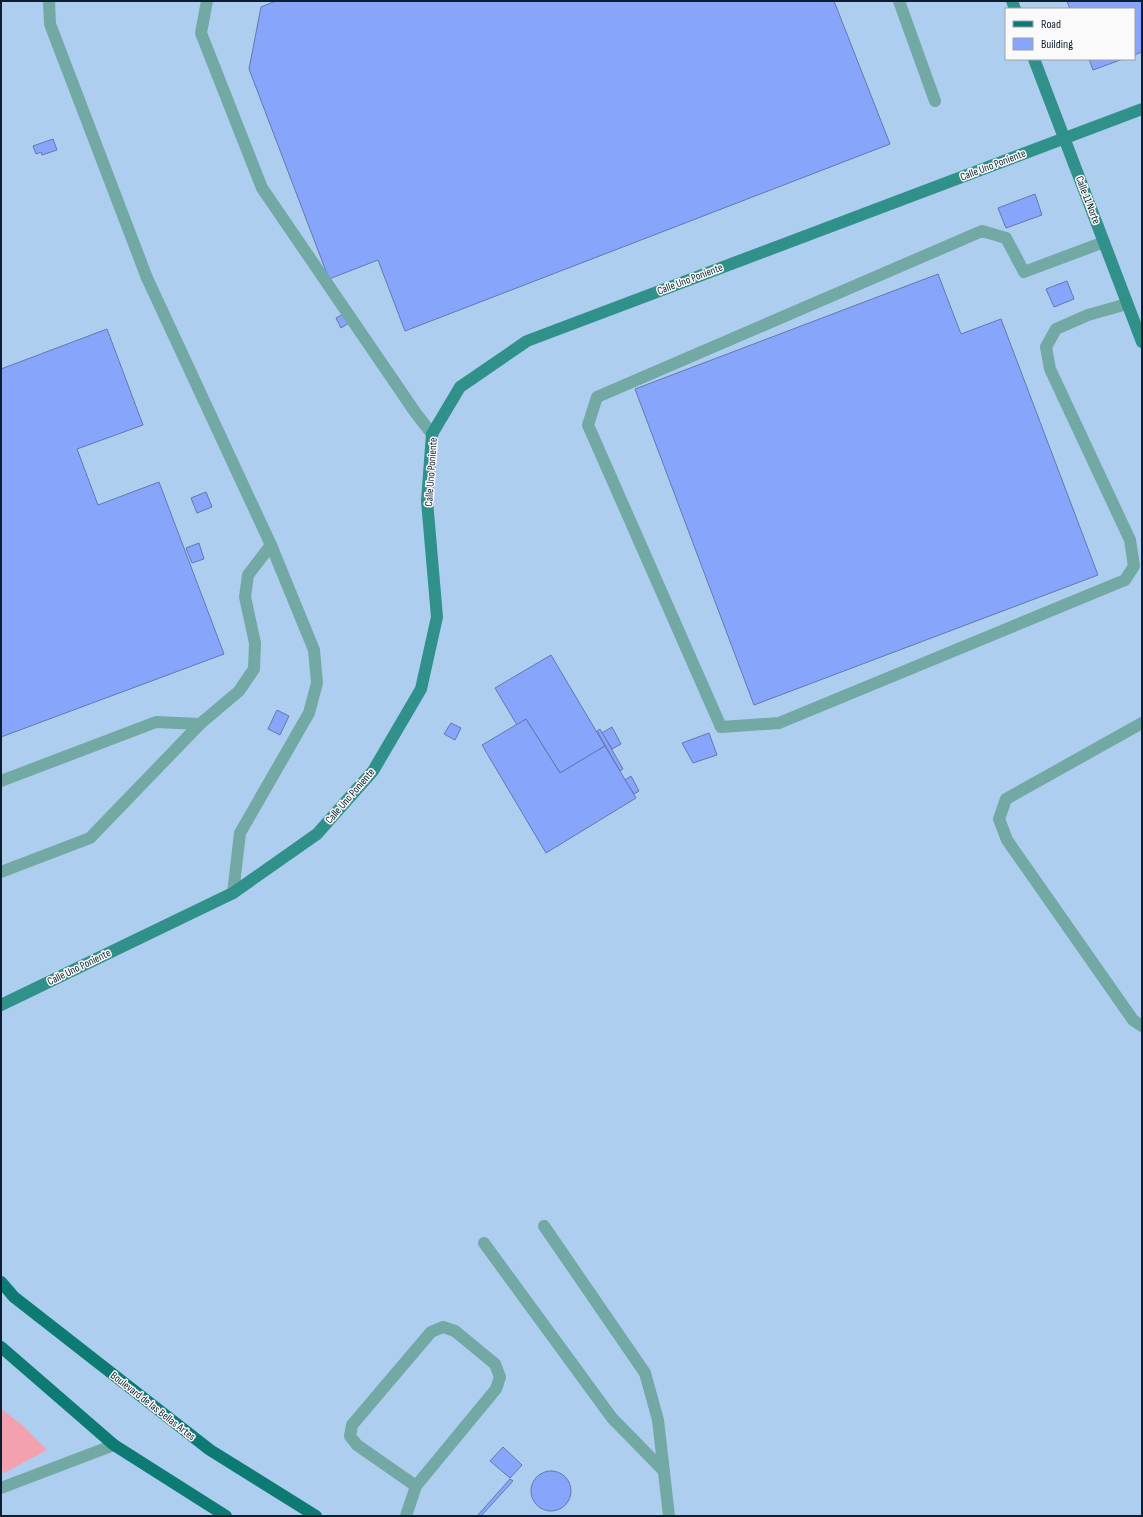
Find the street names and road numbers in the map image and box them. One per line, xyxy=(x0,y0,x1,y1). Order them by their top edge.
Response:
street label: Calle Uno Poniente xyxy=(958,147,1028,183)
street label: Calle 11 Norte xyxy=(1073,174,1103,226)
street label: Calle Uno Poniente xyxy=(655,261,725,297)
street label: Calle Uno Poniente xyxy=(422,437,440,507)
street label: Calle Uno Poniente xyxy=(322,766,378,826)
street label: Calle Uno Poniente xyxy=(45,946,113,988)
street label: Boulevard de las Bellas Artes xyxy=(108,1369,198,1443)

